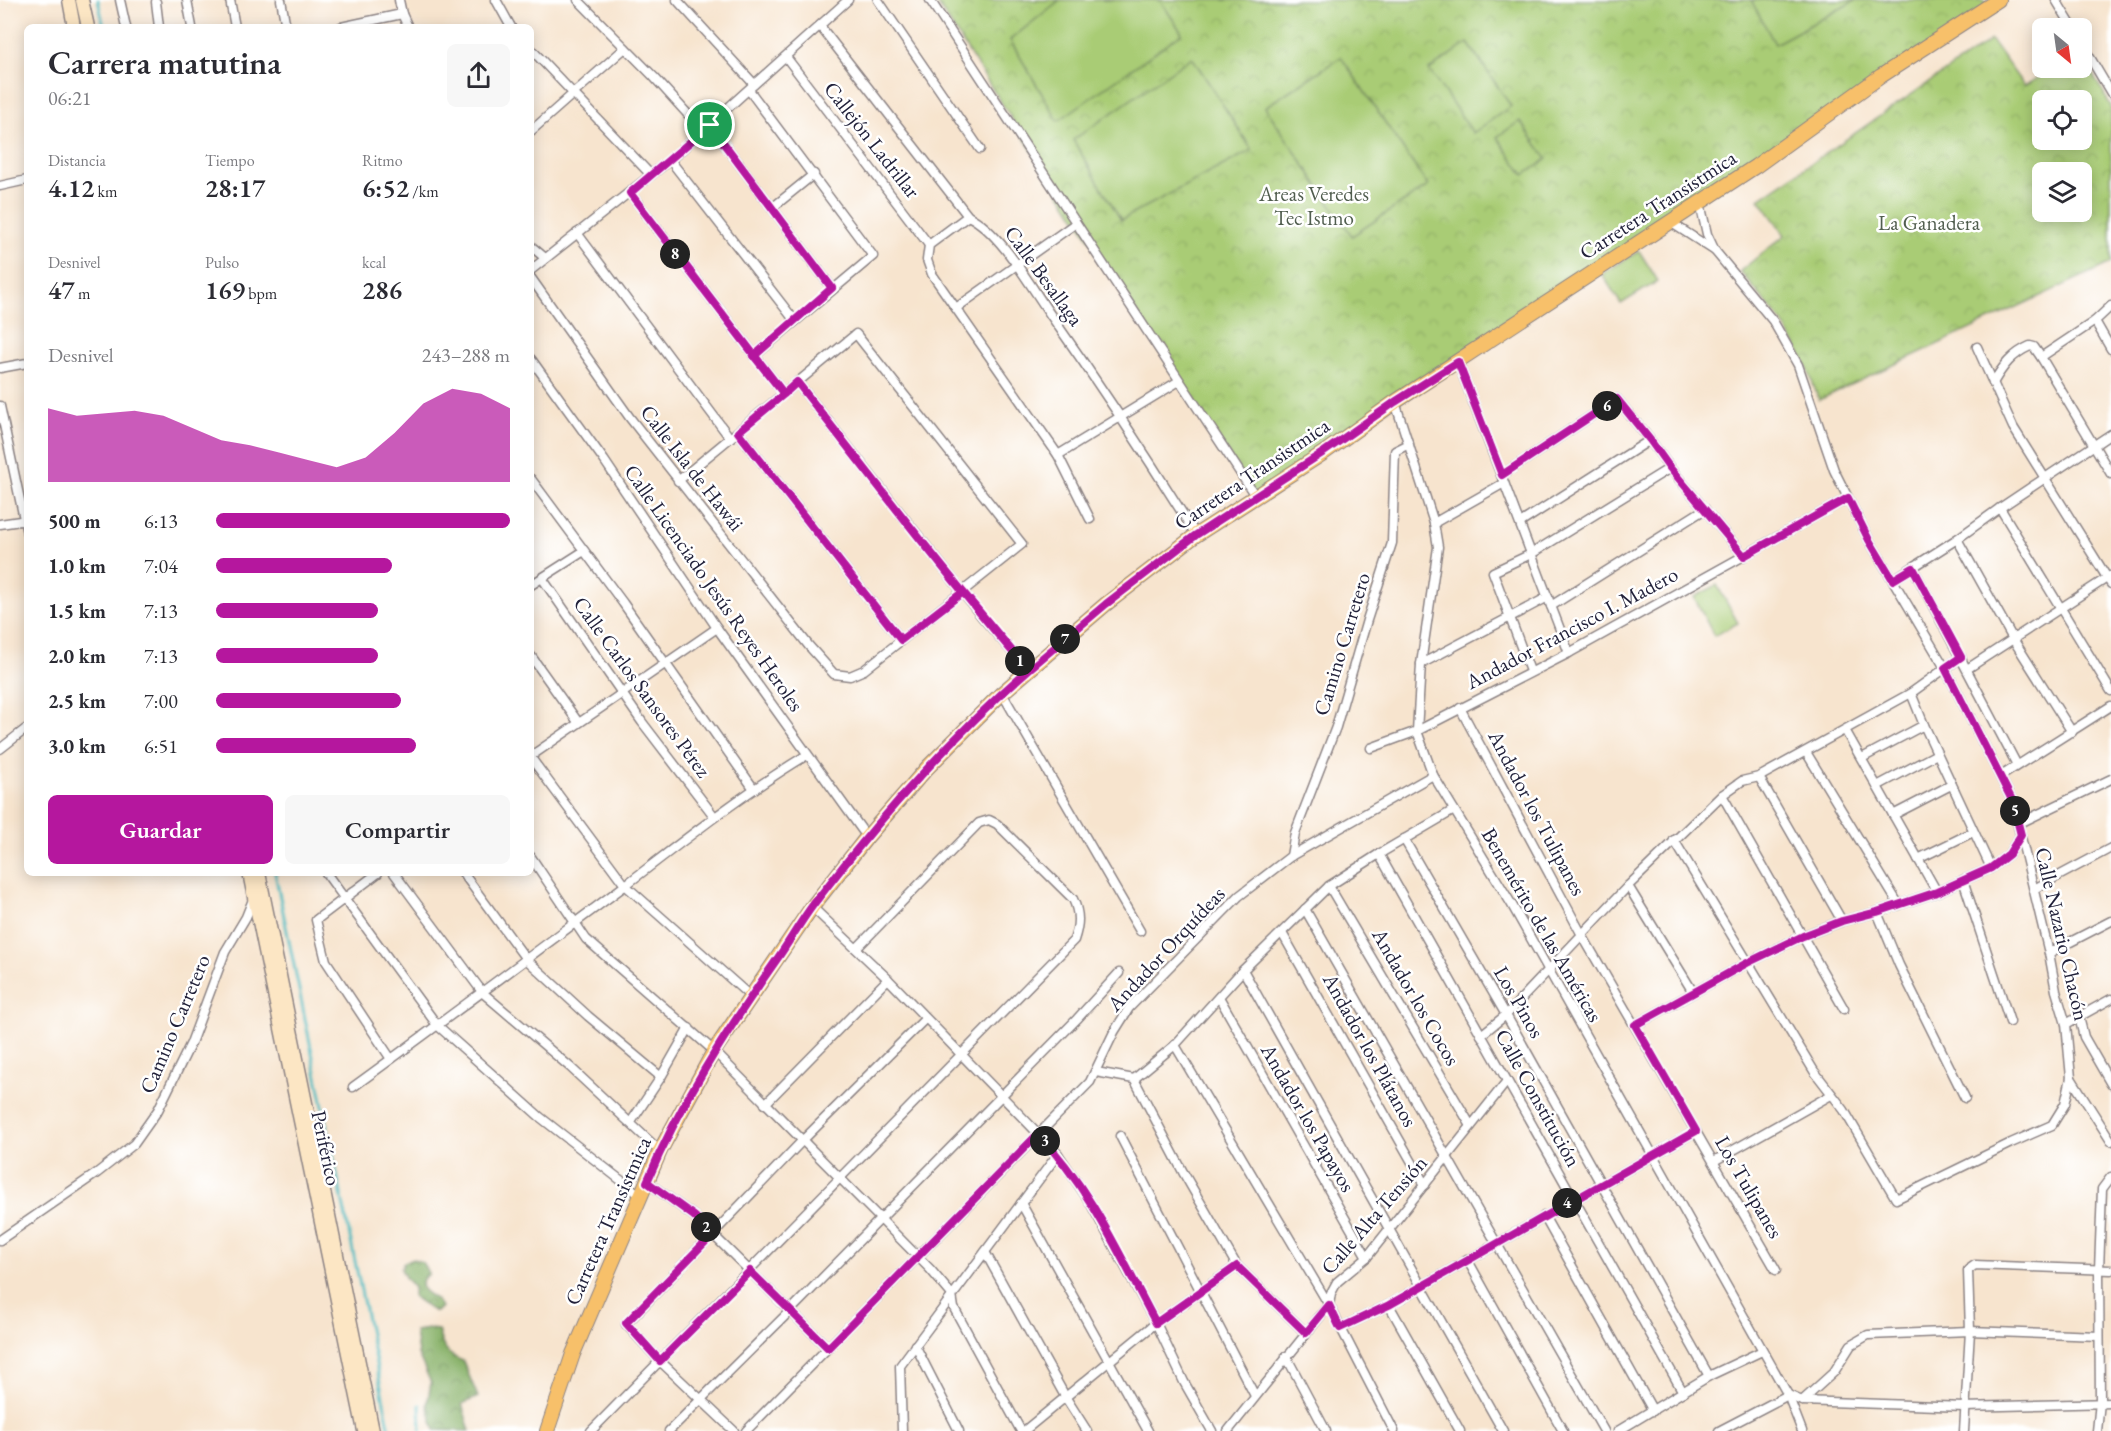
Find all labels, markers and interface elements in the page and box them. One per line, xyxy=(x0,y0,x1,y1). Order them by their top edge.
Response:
north arrow xyxy=(2032,18,2092,78)
map controls xyxy=(2032,18,2092,222)
text: Carrera matutina xyxy=(48,41,281,84)
button: share xyxy=(447,44,510,107)
street label: Callejón Ladrillar xyxy=(818,76,926,204)
text: 06:21 xyxy=(48,85,91,111)
button: locate xyxy=(2032,90,2092,150)
pin xyxy=(684,99,735,150)
icon: arrive xyxy=(693,108,726,141)
street label: Carretera Transistmica xyxy=(1574,143,1742,265)
text: Distancia xyxy=(48,150,106,171)
text: Tiempo xyxy=(205,150,255,171)
text: Ritmo xyxy=(362,150,403,171)
button: layers xyxy=(2032,162,2092,222)
text: 4.12 xyxy=(48,171,94,205)
text: 28:17 xyxy=(205,171,265,205)
text: 6:52 xyxy=(362,171,409,205)
park label: Areas Veredes Tec Istmo xyxy=(1258,180,1369,231)
text: km xyxy=(94,181,117,202)
text: /km xyxy=(409,181,439,202)
park label: La Ganadera xyxy=(1878,209,1981,236)
street label: Calle Besallaga xyxy=(999,220,1090,332)
pin: 8 xyxy=(660,239,690,269)
text: 8 xyxy=(671,243,679,264)
text: Desnivel xyxy=(48,252,101,273)
text: Pulso xyxy=(205,252,239,273)
text: kcal xyxy=(362,252,386,273)
text: 47 xyxy=(48,273,75,307)
text: 169 xyxy=(205,273,245,307)
text: 286 xyxy=(362,273,402,307)
text: m xyxy=(75,283,90,304)
text: bpm xyxy=(245,283,277,304)
text: Desnivel xyxy=(48,342,114,368)
text: 243–288 m xyxy=(422,342,510,368)
pin: 6 xyxy=(1592,391,1622,421)
text: 6 xyxy=(1603,395,1611,416)
street label: Calle Isla de Hawái xyxy=(635,399,750,536)
street label: Carretera Transistmica xyxy=(1169,411,1335,536)
street label: Calle Licenciado Jesús Reyes Heroles xyxy=(619,459,810,717)
text: 500 m xyxy=(48,508,101,534)
text: 6:13 xyxy=(144,508,178,534)
text: 1.0 km xyxy=(48,553,106,579)
text: 7:04 xyxy=(144,553,178,579)
street label: Andador Francisco I. Madero xyxy=(1460,560,1683,695)
street label: Camino Carretero xyxy=(1307,569,1376,719)
street label: Calle Carlos Sansores Pérez xyxy=(568,591,717,782)
text: 1.5 km xyxy=(48,598,106,624)
text: 7:13 xyxy=(144,598,178,624)
pin: 7 xyxy=(1050,624,1080,654)
text: 7 xyxy=(1061,628,1069,649)
text: 2.0 km xyxy=(48,643,106,669)
text: 7:13 xyxy=(144,643,178,669)
pin: 1 xyxy=(1005,646,1035,676)
text: 1 xyxy=(1016,650,1024,671)
text: 2.5 km xyxy=(48,688,106,714)
text: 7:00 xyxy=(144,688,178,714)
street label: Andador los Tulipanes xyxy=(1482,725,1593,900)
text: 3.0 km xyxy=(48,733,106,759)
text: 6:51 xyxy=(144,733,178,759)
button: Guardar xyxy=(48,795,273,864)
button: Compartir xyxy=(285,795,510,864)
pin: 5 xyxy=(2000,796,2030,826)
text: 5 xyxy=(2011,800,2019,821)
street label: Benemérito de las Américas xyxy=(1476,823,1609,1027)
street label: Calle Nazario Chacón xyxy=(2029,845,2096,1023)
street label: Andador Orquídeas xyxy=(1100,880,1231,1017)
street label: Andador los Cocos xyxy=(1366,922,1467,1070)
street label: Camino Carretero xyxy=(133,950,216,1097)
street label: Los Pinos xyxy=(1488,961,1551,1043)
street label: Andador los Plátanos xyxy=(1317,967,1424,1132)
street label: Calle Constitución xyxy=(1489,1024,1587,1171)
street label: Andador los Papayos xyxy=(1255,1038,1362,1197)
street label: Periférico xyxy=(305,1108,348,1188)
pin: 3 xyxy=(1030,1126,1060,1156)
text: 3 xyxy=(1041,1130,1049,1151)
street label: Los Tulipanes xyxy=(1709,1131,1790,1243)
street label: Carretera Transistmica xyxy=(558,1132,657,1309)
street label: Calle Alta Tensión xyxy=(1315,1150,1433,1280)
pin: 4 xyxy=(1552,1188,1582,1218)
text: 4 xyxy=(1563,1192,1571,1213)
pin: 2 xyxy=(691,1212,721,1242)
text: 2 xyxy=(702,1216,710,1237)

